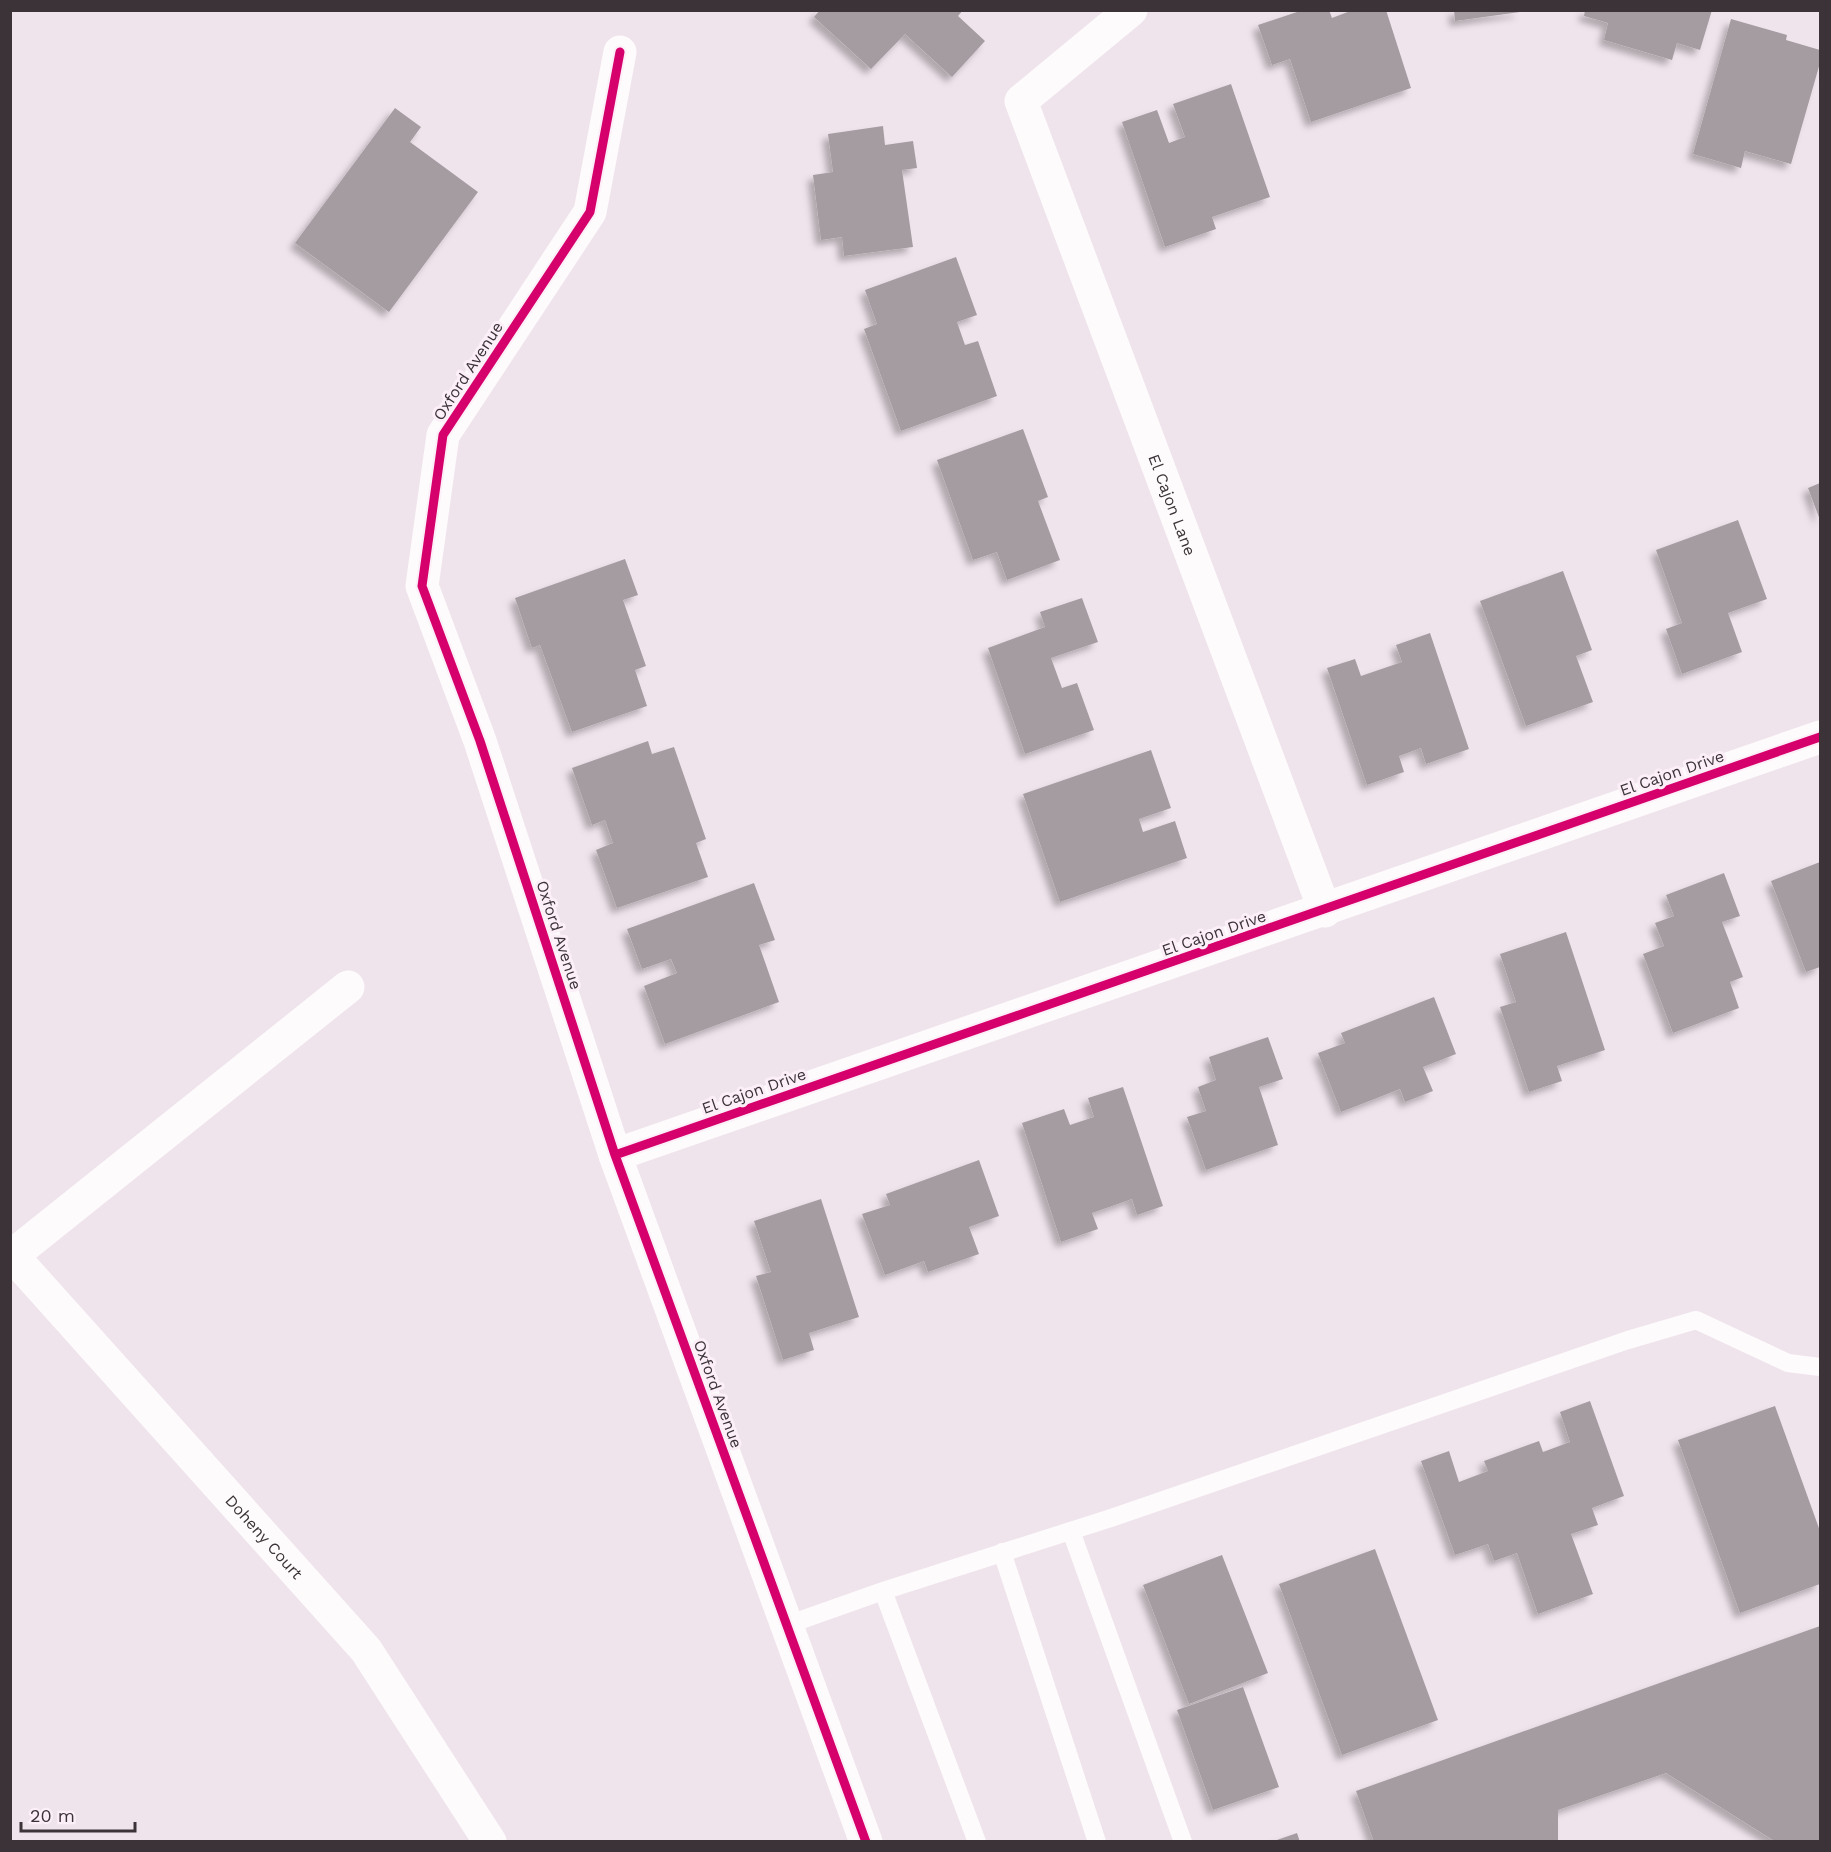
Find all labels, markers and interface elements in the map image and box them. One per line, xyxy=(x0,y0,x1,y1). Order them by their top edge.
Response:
street label: Oxford Avenue xyxy=(429,318,507,424)
street label: El Cajon Lane xyxy=(1145,451,1200,558)
street label: El Cajon Drive xyxy=(1617,746,1727,800)
street label: Oxford Avenue xyxy=(532,878,586,992)
street label: El Cajon Drive xyxy=(1159,906,1269,960)
street label: El Cajon Drive xyxy=(699,1064,809,1118)
street label: Oxford Avenue xyxy=(690,1337,746,1451)
street label: Doheny Court xyxy=(222,1491,307,1583)
scale bar xyxy=(21,1795,135,1833)
text: 20 m xyxy=(30,1805,75,1826)

